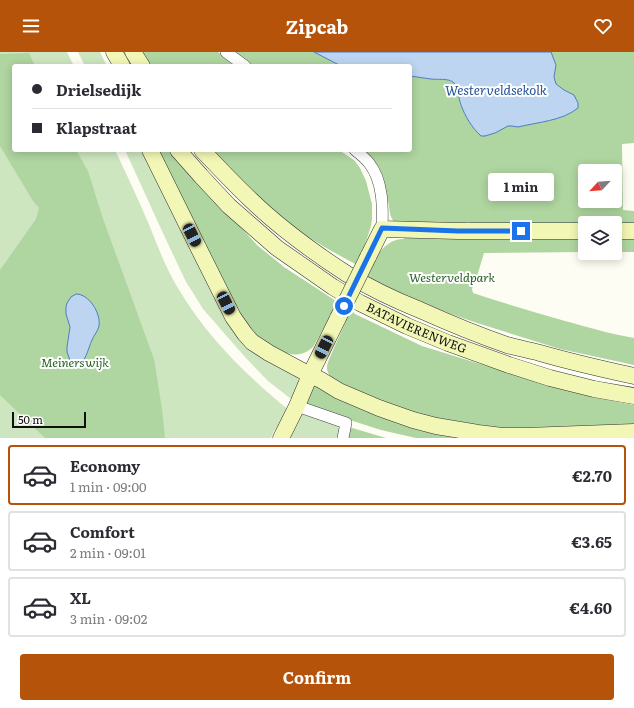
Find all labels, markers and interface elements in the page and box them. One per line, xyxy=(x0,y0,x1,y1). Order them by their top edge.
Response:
text: Zipcab xyxy=(286,13,348,40)
icon: menu xyxy=(20,15,42,37)
icon: heart xyxy=(592,15,614,37)
text: Drielsedijk xyxy=(56,78,141,101)
water label: Westerveldsekolk xyxy=(445,80,548,99)
text: Klapstraat xyxy=(56,116,137,139)
north arrow xyxy=(578,164,622,208)
map controls xyxy=(578,164,622,260)
callout: 1 min xyxy=(488,173,554,201)
text: 1 min xyxy=(504,177,538,196)
button: layers xyxy=(578,216,622,260)
car xyxy=(181,222,203,248)
route end xyxy=(512,222,530,240)
park label: Westerveldpark xyxy=(409,268,495,286)
car xyxy=(215,290,237,316)
route start xyxy=(335,297,353,315)
street label: BATAVIERENWEG xyxy=(363,297,469,357)
car xyxy=(313,334,335,360)
park label: Meinerswijk xyxy=(41,353,109,371)
scale bar xyxy=(12,410,86,429)
text: 50 m xyxy=(18,411,43,427)
text: Economy xyxy=(70,454,140,477)
icon: car xyxy=(22,457,58,493)
text: €2.70 xyxy=(572,464,612,487)
text: 1 min · 09:00 xyxy=(70,477,147,496)
text: Comfort xyxy=(70,520,135,543)
icon: car xyxy=(22,523,58,559)
text: €3.65 xyxy=(571,530,612,553)
text: 2 min · 09:01 xyxy=(70,543,146,562)
text: XL xyxy=(70,586,91,609)
icon: car xyxy=(22,589,58,625)
text: €4.60 xyxy=(570,596,612,619)
text: 3 min · 09:02 xyxy=(70,609,147,628)
button: Confirm xyxy=(20,654,614,700)

